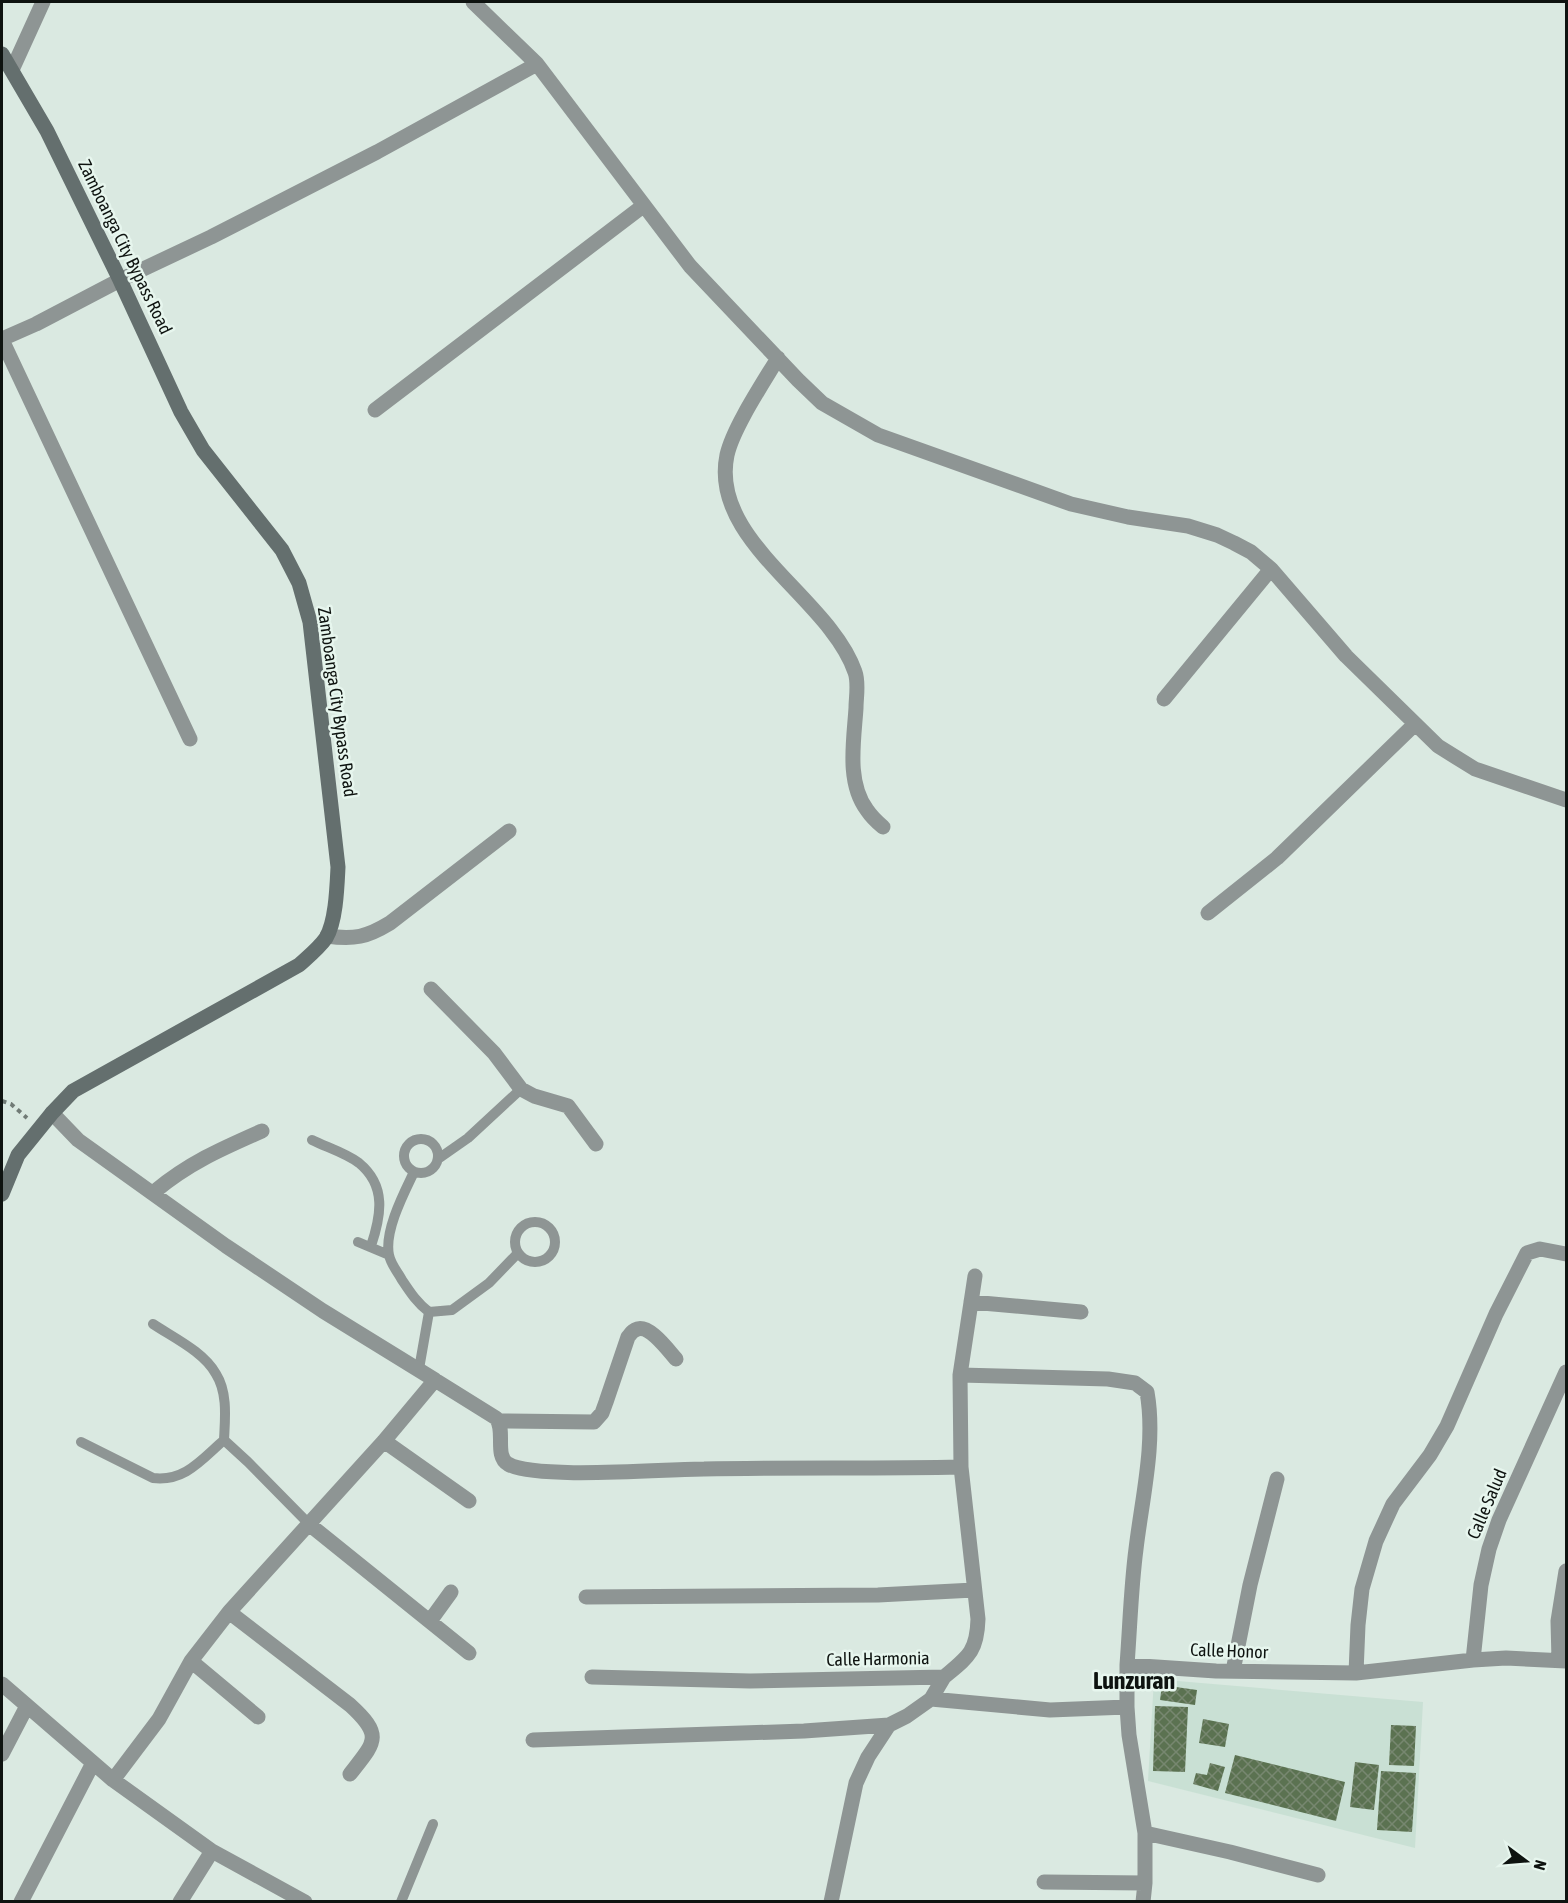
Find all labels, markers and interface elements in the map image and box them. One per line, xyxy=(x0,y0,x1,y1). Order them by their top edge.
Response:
street label: Zamboanga City Bypass Road xyxy=(74,156,177,337)
street label: Zamboanga City Bypass Road xyxy=(314,606,361,798)
street label: Calle Salud xyxy=(1462,1465,1511,1542)
street label: Calle Honor xyxy=(1190,1639,1269,1662)
street label: Calle Harmonia xyxy=(826,1647,930,1670)
district label: Lunzuran xyxy=(1093,1667,1175,1694)
north arrow xyxy=(1496,1831,1556,1891)
text: N xyxy=(1530,1858,1550,1872)

